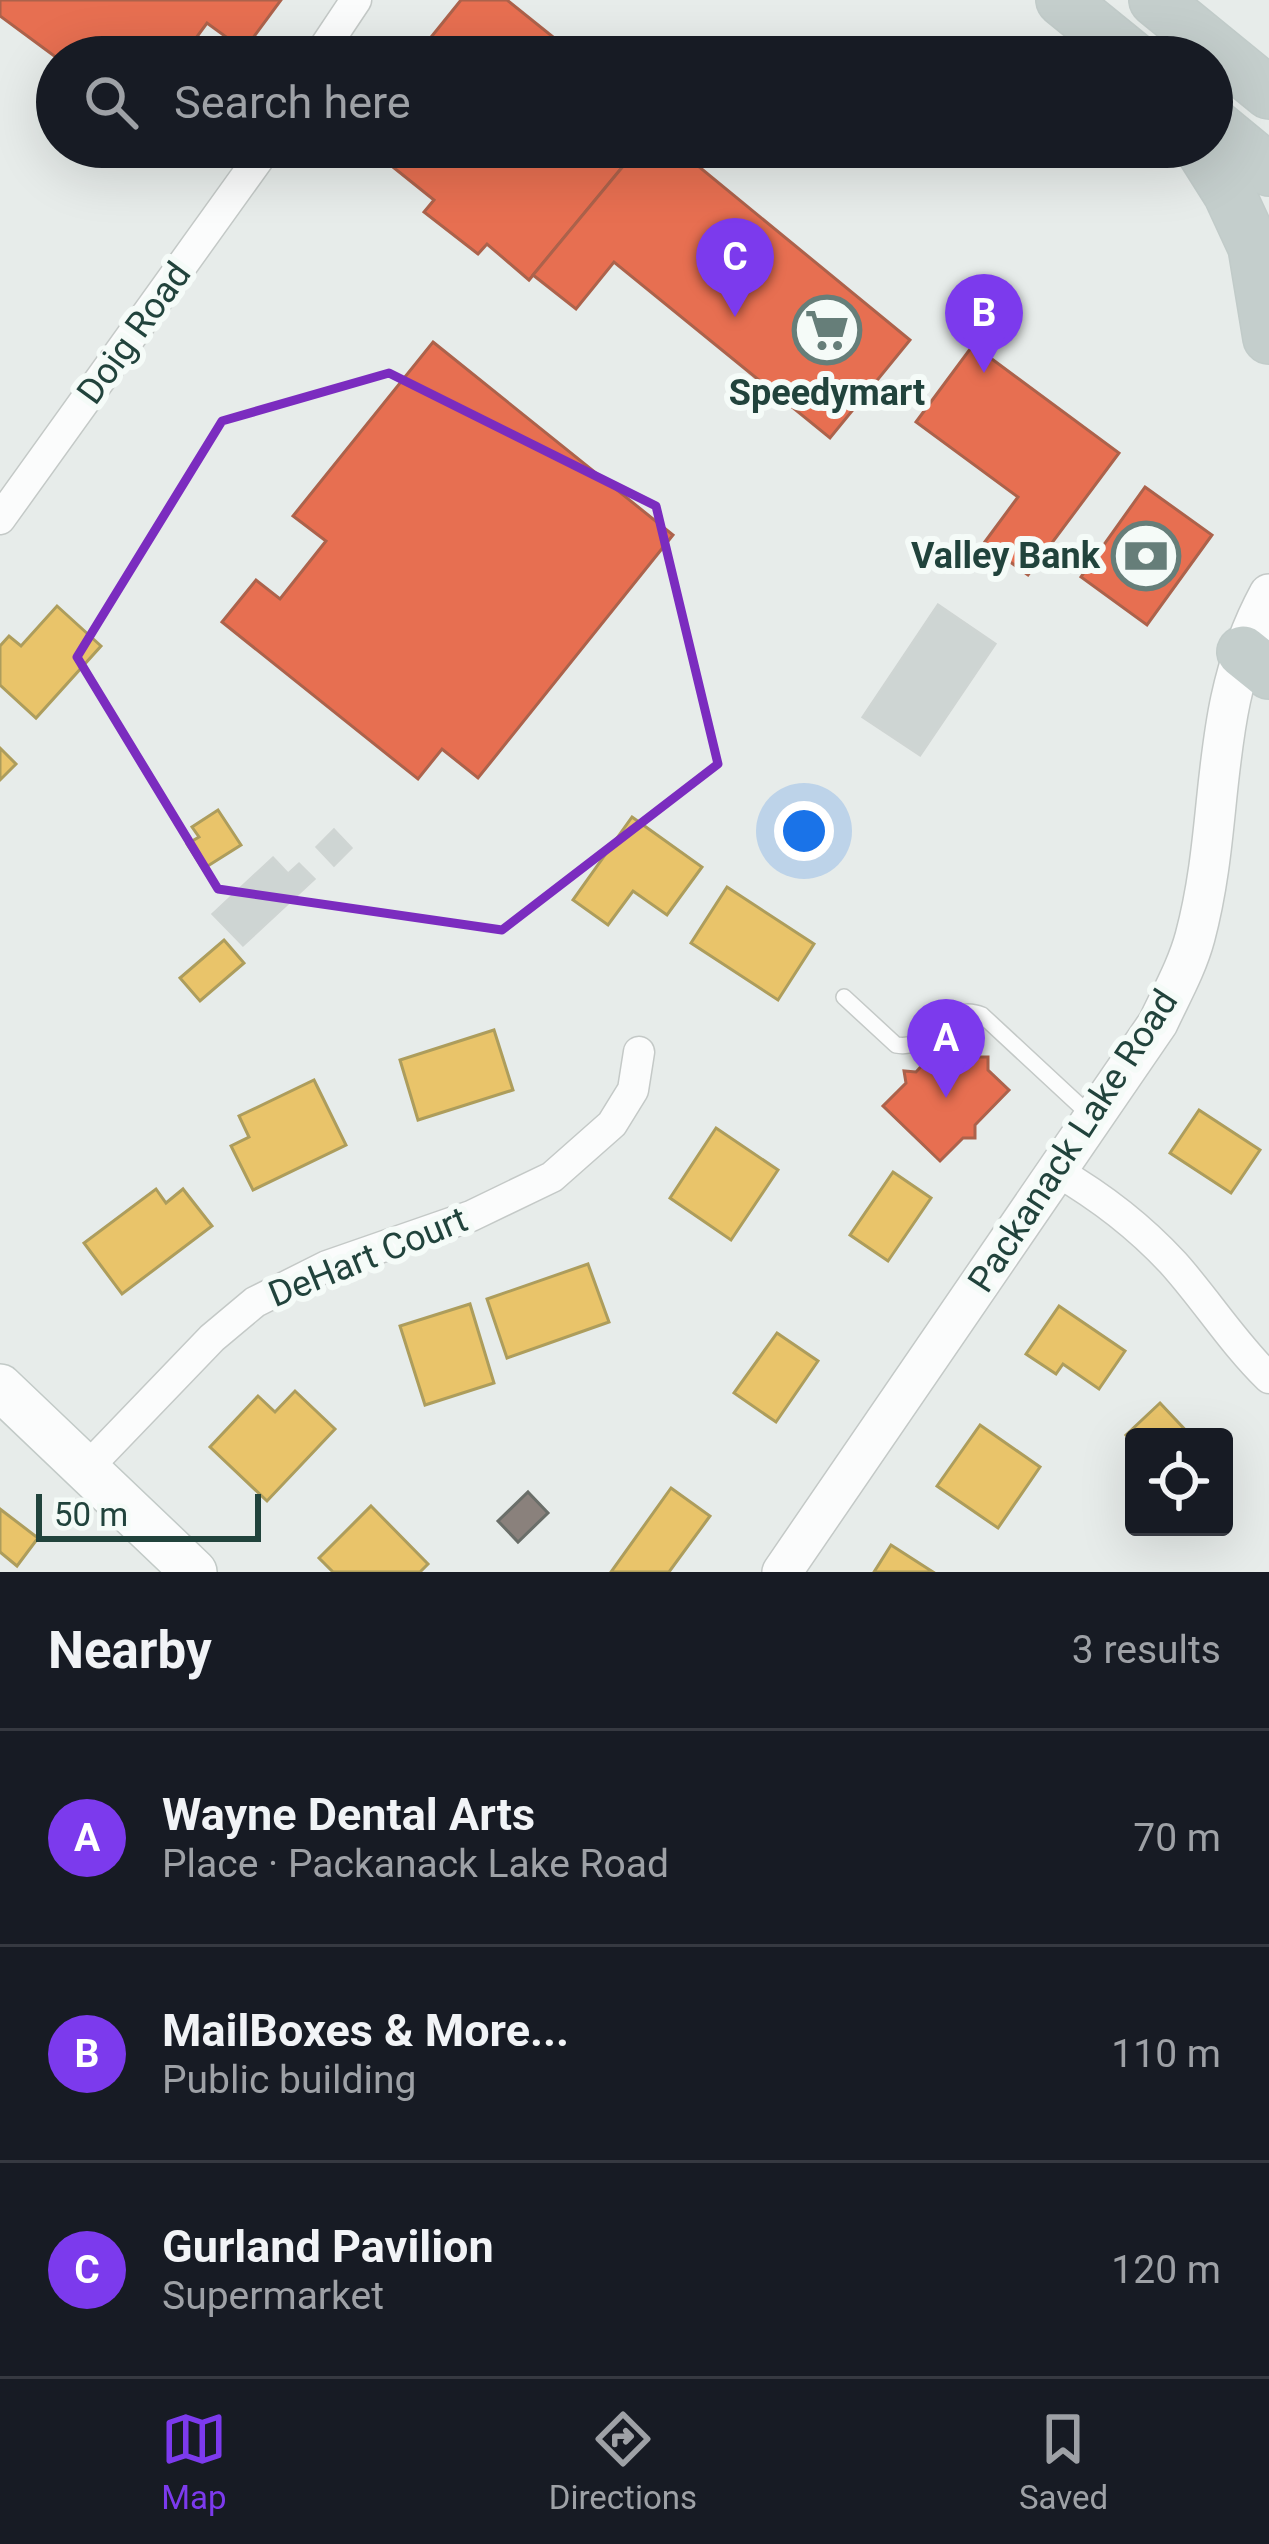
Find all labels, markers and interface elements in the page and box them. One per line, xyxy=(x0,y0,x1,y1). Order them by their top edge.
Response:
search box xyxy=(36,36,1233,168)
icon: search xyxy=(78,69,144,135)
text: Search here xyxy=(174,76,411,129)
pin: C xyxy=(696,218,774,317)
street label: Doig Road xyxy=(69,254,199,412)
pin: B xyxy=(945,274,1023,373)
supermarket icon: Speedymart xyxy=(792,295,862,365)
place label: Speedymart xyxy=(729,372,925,414)
bank icon: Valley Bank xyxy=(1111,521,1181,591)
place label: Valley Bank xyxy=(911,535,1101,577)
your location xyxy=(774,801,834,861)
street label: Packanack Lake Road xyxy=(960,982,1186,1300)
pin: A xyxy=(907,999,985,1098)
street label: DeHart Court xyxy=(263,1198,473,1316)
map controls xyxy=(1125,1428,1233,1536)
button: locate xyxy=(1125,1428,1233,1536)
scale bar xyxy=(36,1488,261,1541)
text: 50 m xyxy=(54,1495,128,1534)
text: Nearby xyxy=(48,1621,212,1680)
text: 3 results xyxy=(1072,1627,1221,1673)
text: Wayne Dental Arts xyxy=(162,1788,535,1841)
text: A xyxy=(74,1815,100,1861)
text: 70 m xyxy=(1133,1815,1221,1861)
text: Place · Packanack Lake Road xyxy=(162,1841,669,1887)
text: MailBoxes & More... xyxy=(162,2004,569,2057)
text: B xyxy=(75,2031,99,2077)
text: 110 m xyxy=(1111,2031,1221,2077)
text: Public building xyxy=(162,2057,416,2103)
text: Gurland Pavilion xyxy=(162,2220,494,2273)
text: C xyxy=(74,2247,100,2293)
text: 120 m xyxy=(1111,2247,1221,2293)
text: Supermarket xyxy=(162,2273,384,2319)
tab: Map xyxy=(161,2406,227,2517)
tab: Directions xyxy=(549,2406,697,2517)
tab: Saved xyxy=(1019,2406,1108,2517)

